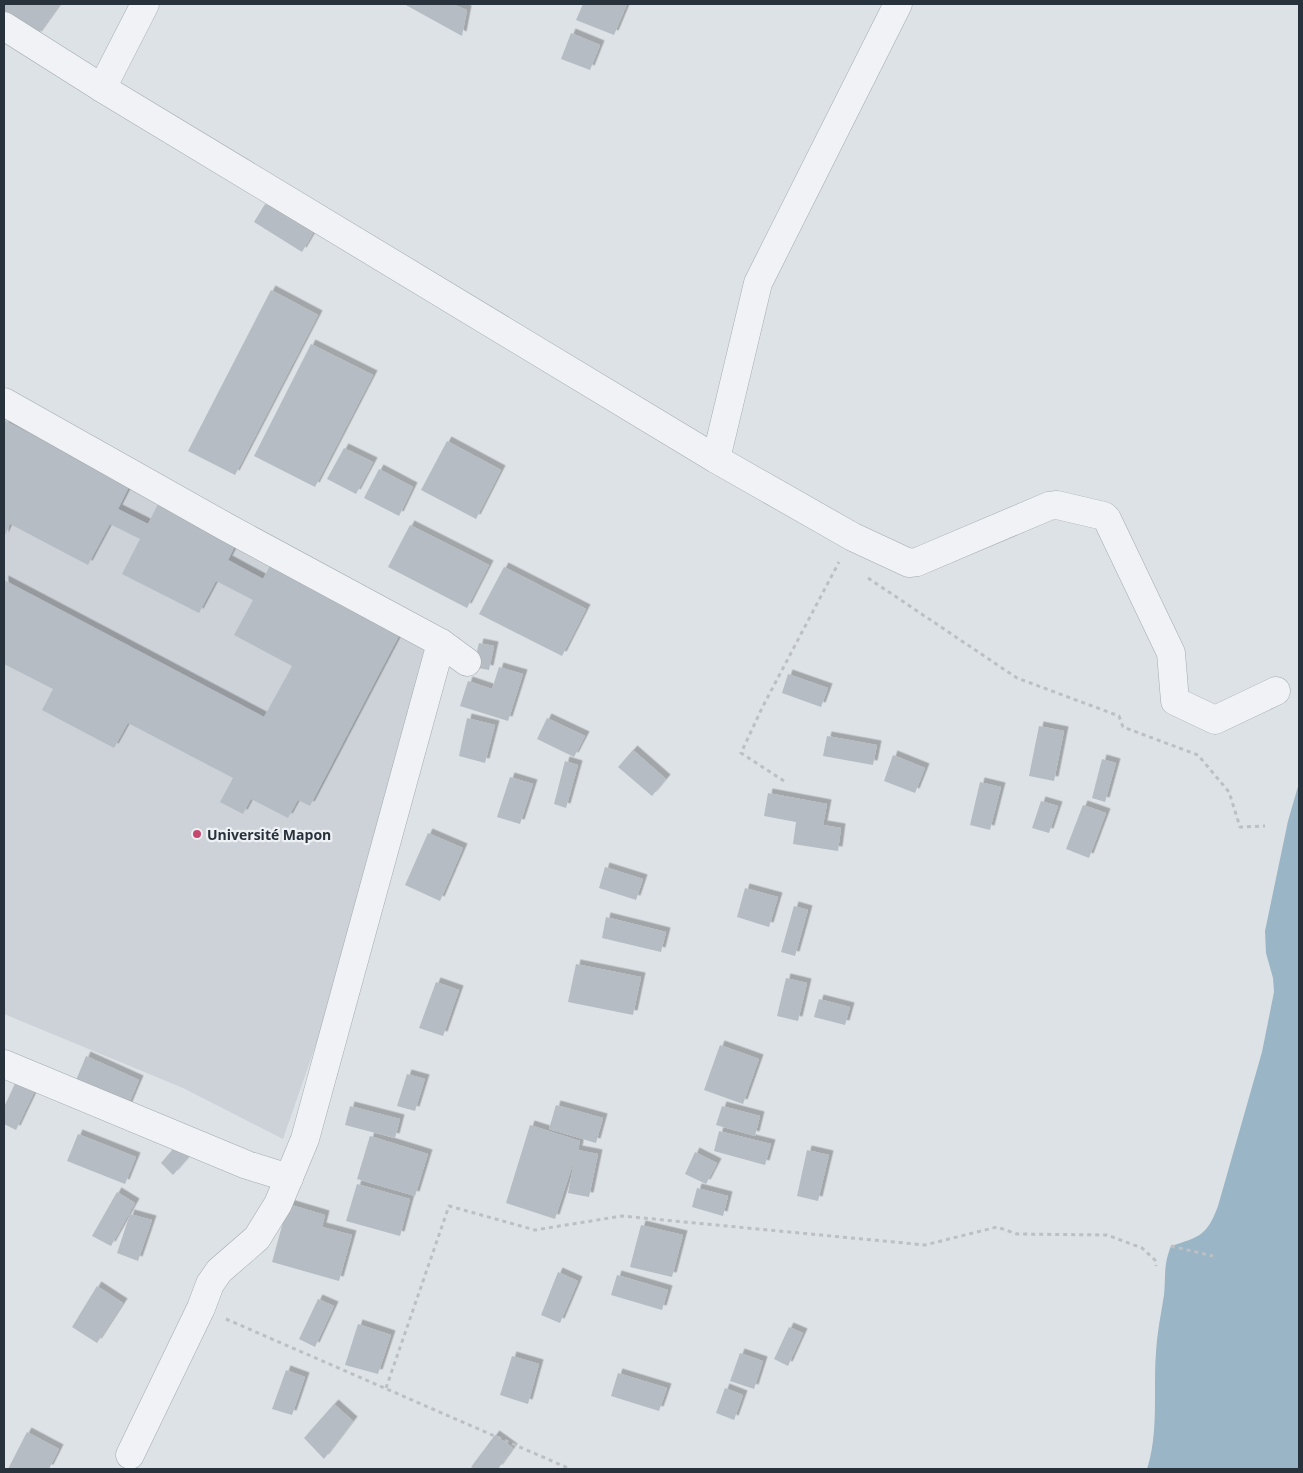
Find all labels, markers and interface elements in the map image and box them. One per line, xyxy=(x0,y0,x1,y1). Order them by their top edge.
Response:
place label: Université Mapon xyxy=(207,825,331,844)
marker: Université Mapon xyxy=(191,828,203,840)

